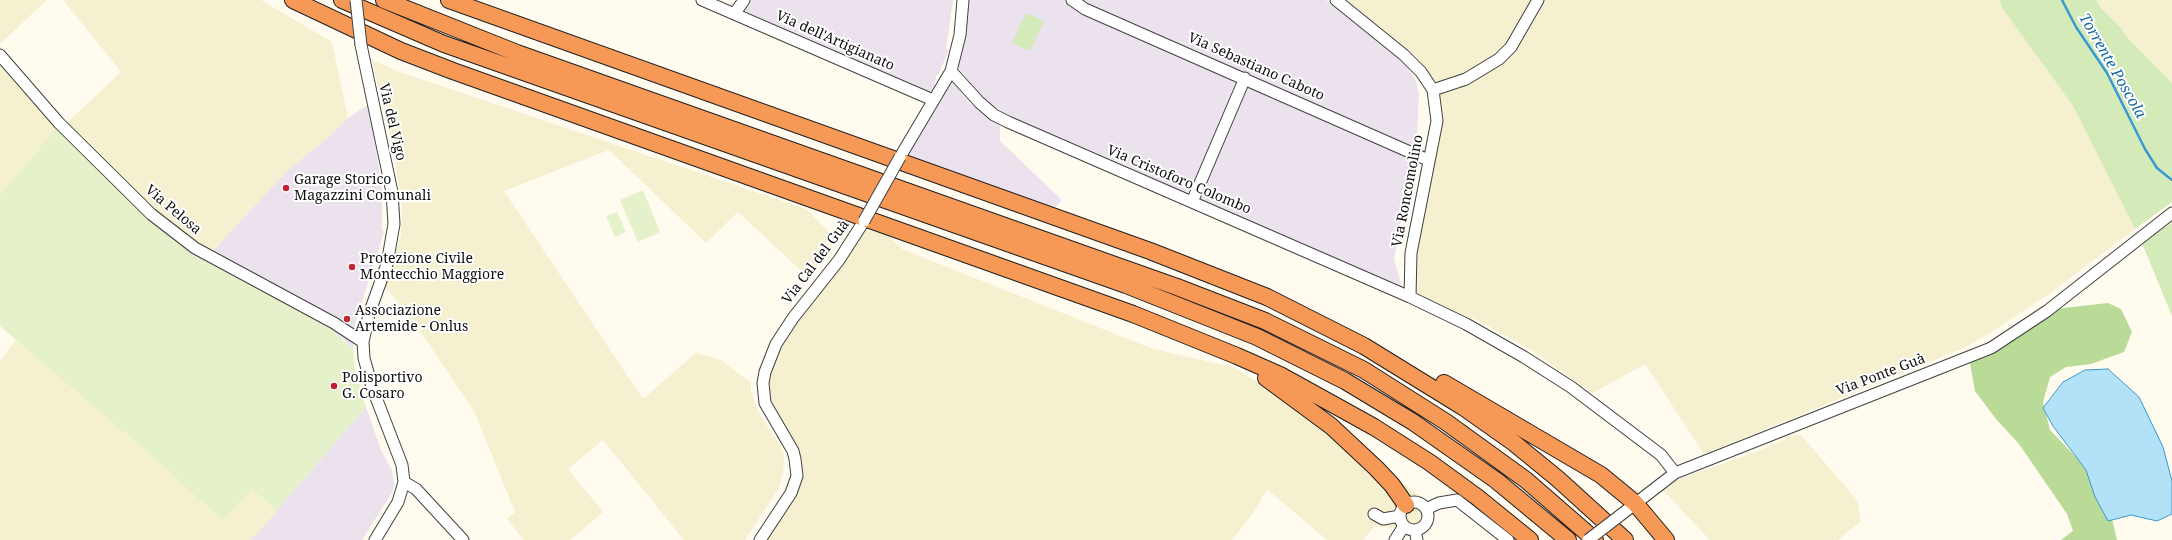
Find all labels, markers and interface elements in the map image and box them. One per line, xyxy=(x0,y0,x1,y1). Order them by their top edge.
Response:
street label: Via dell'Artigianato xyxy=(773,7,897,75)
water label: Torrente Poscola xyxy=(2075,10,2149,122)
street label: Via Sebastiano Caboto xyxy=(1185,29,1327,105)
street label: Via del Vigo xyxy=(375,82,409,162)
street label: Via Roncomolino xyxy=(1389,133,1427,249)
street label: Via Cristoforo Colombo xyxy=(1104,142,1254,218)
place label: Garage Storico Magazzini Comunali xyxy=(294,172,431,204)
street label: Via Pelosa xyxy=(142,182,204,238)
marker: Garage Storico Magazzini Comunali xyxy=(281,183,291,193)
street label: Via Cal del Guà xyxy=(779,217,853,307)
place label: Protezione Civile Montecchio Maggiore xyxy=(360,251,504,284)
marker: Protezione Civile Montecchio Maggiore xyxy=(347,262,357,272)
place label: Associazione Artemide - Onlus xyxy=(355,303,468,336)
marker: Associazione Artemide - Onlus xyxy=(342,314,352,324)
street label: Via Ponte Guà xyxy=(1834,350,1928,400)
place label: Polisportivo G. Cosaro xyxy=(342,370,423,402)
marker: Polisportivo G. Cosaro xyxy=(329,381,339,391)

